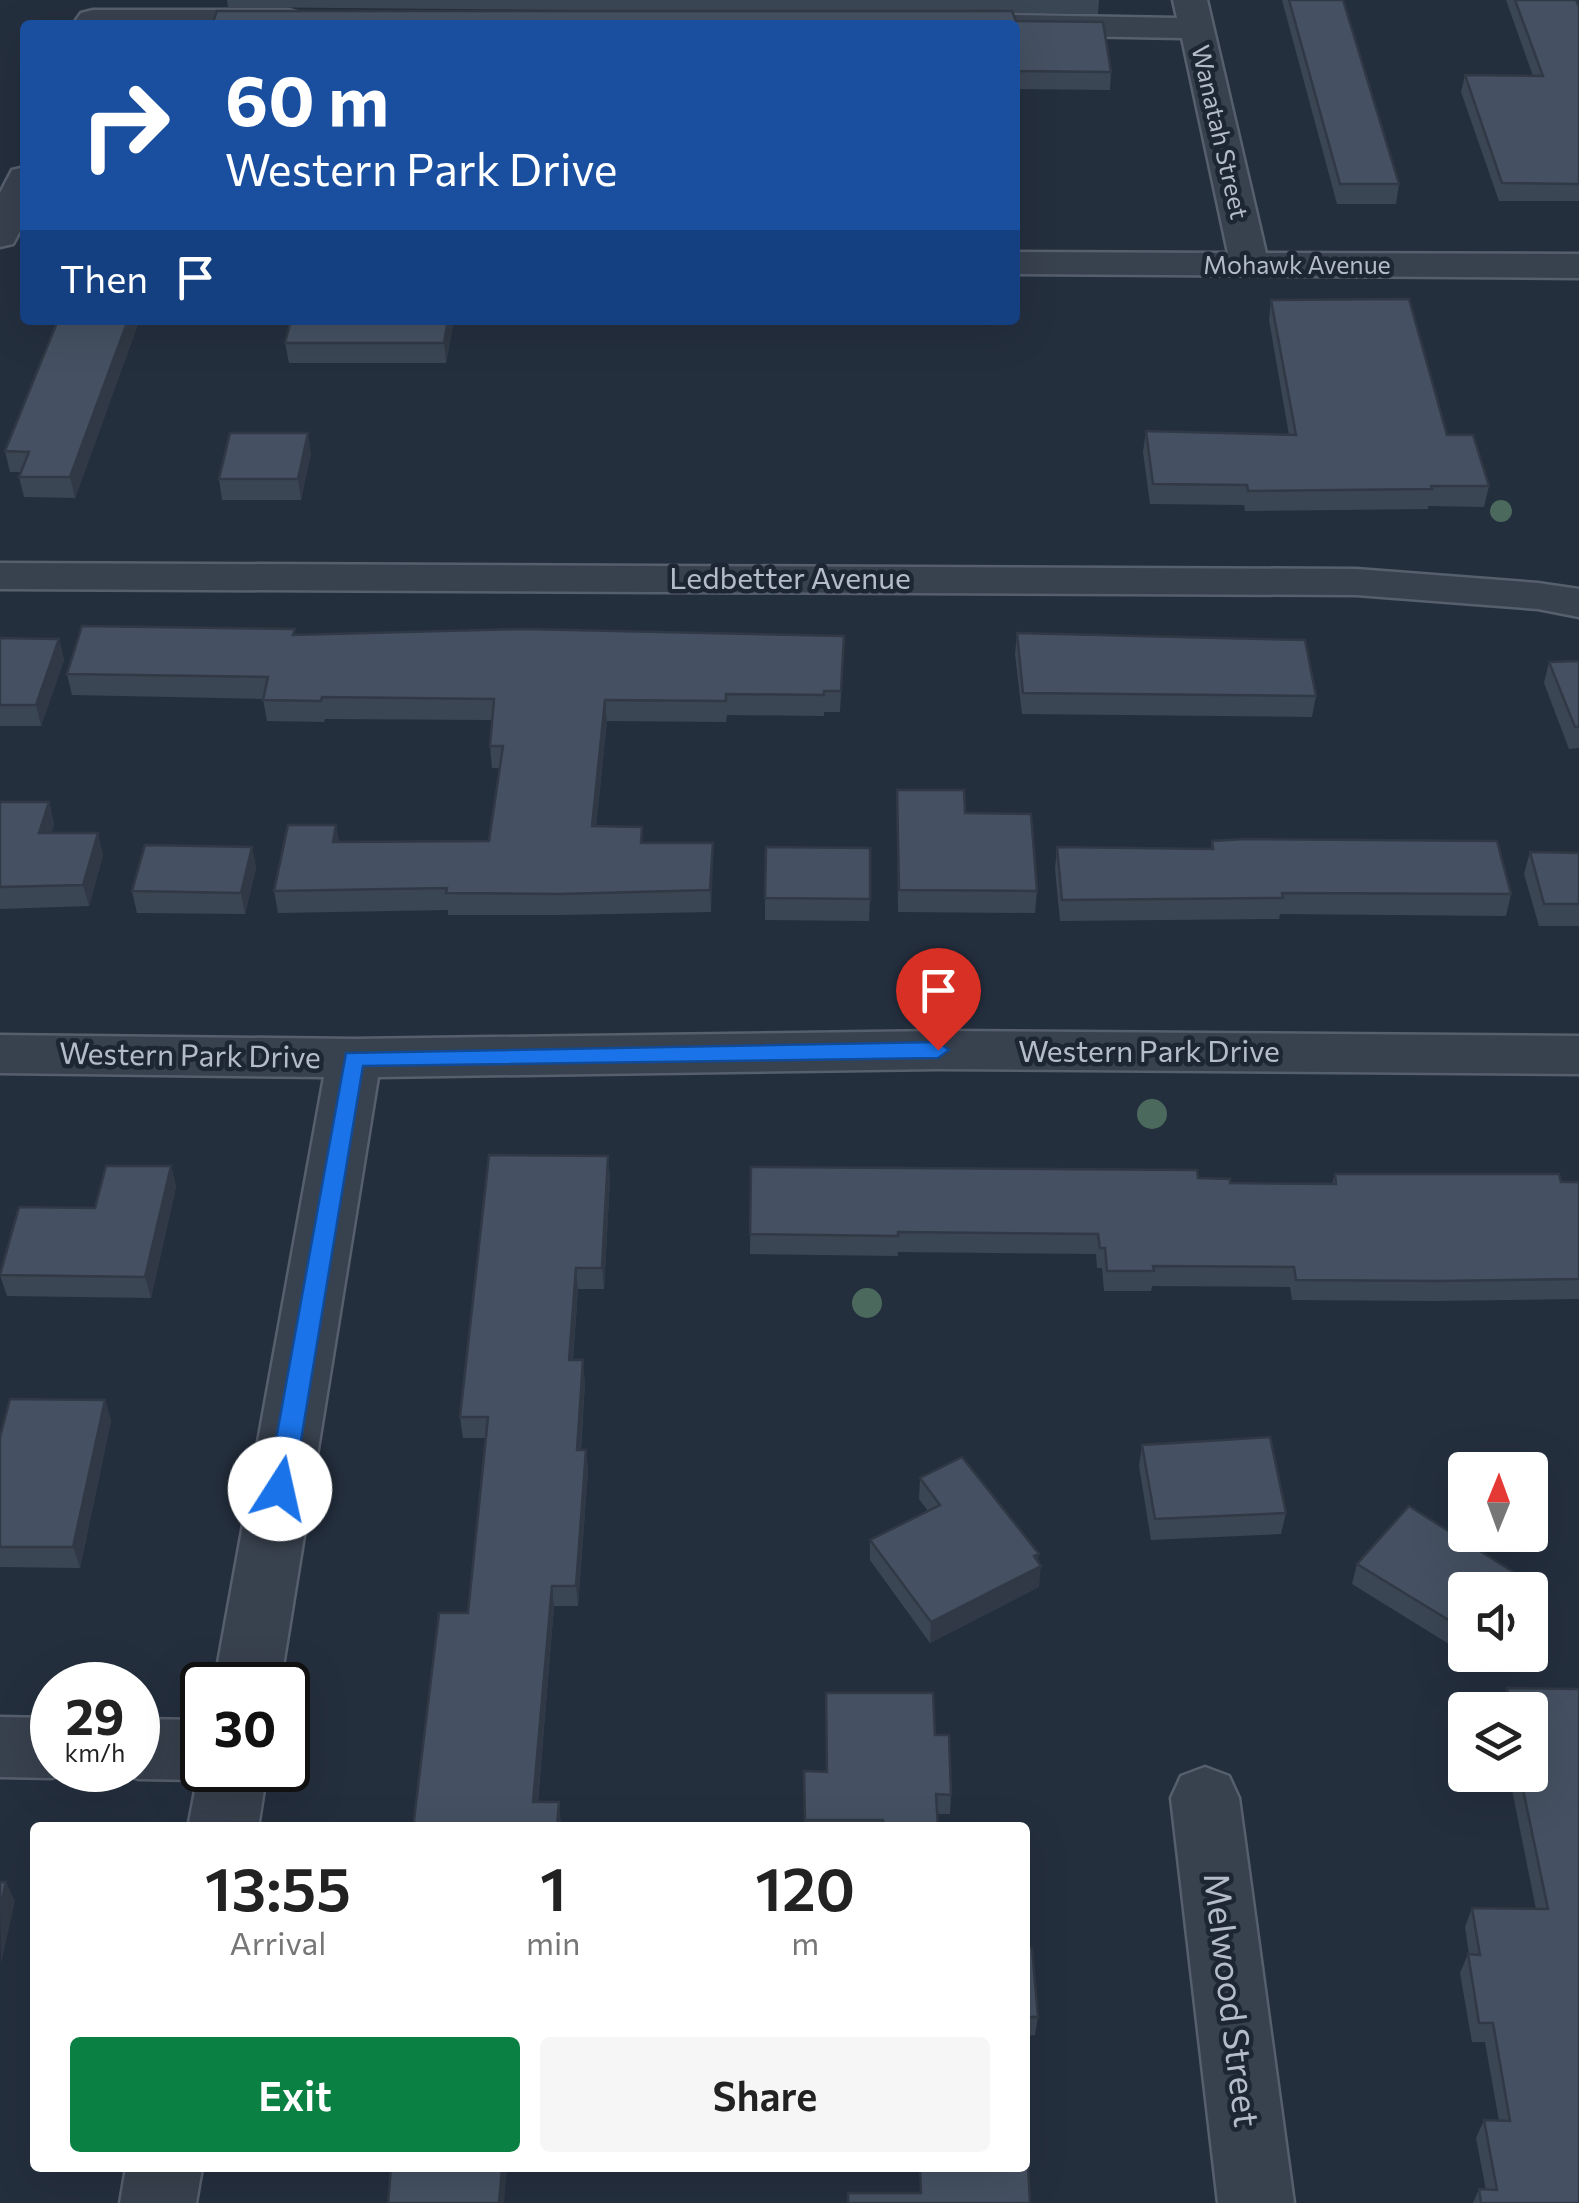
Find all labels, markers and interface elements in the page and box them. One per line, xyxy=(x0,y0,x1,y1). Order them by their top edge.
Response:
street label: Wanatah Street xyxy=(1186,42,1256,222)
text: 60 m xyxy=(225,55,389,140)
icon: right xyxy=(60,60,190,190)
text: Western Park Drive xyxy=(225,140,618,195)
street label: Mohawk Avenue xyxy=(1203,249,1391,279)
icon: arrive xyxy=(168,250,223,305)
text: Then xyxy=(60,254,148,301)
street label: Ledbetter Avenue xyxy=(669,558,911,595)
pin xyxy=(896,948,981,1051)
icon: arrive xyxy=(911,963,966,1018)
street label: Western Park Drive xyxy=(1018,1031,1280,1068)
street label: Western Park Drive xyxy=(59,1033,321,1074)
position arrow xyxy=(228,1437,332,1541)
north arrow xyxy=(1448,1452,1548,1552)
map controls xyxy=(1448,1452,1548,1792)
button: sound xyxy=(1448,1572,1548,1672)
speed limit sign: 30 xyxy=(180,1662,310,1792)
text: 29 xyxy=(65,1684,124,1745)
button: layers xyxy=(1448,1692,1548,1792)
text: km/h xyxy=(65,1737,125,1767)
text: 13:55 xyxy=(205,1850,351,1923)
text: 1 xyxy=(540,1850,567,1923)
text: 120 xyxy=(755,1850,855,1923)
street label: Melwood Street xyxy=(1197,1870,1270,2129)
text: Arrival xyxy=(230,1922,326,1962)
text: min xyxy=(526,1922,580,1962)
text: m xyxy=(791,1922,819,1962)
button: Exit xyxy=(70,2037,520,2152)
button: Share xyxy=(540,2037,990,2152)

